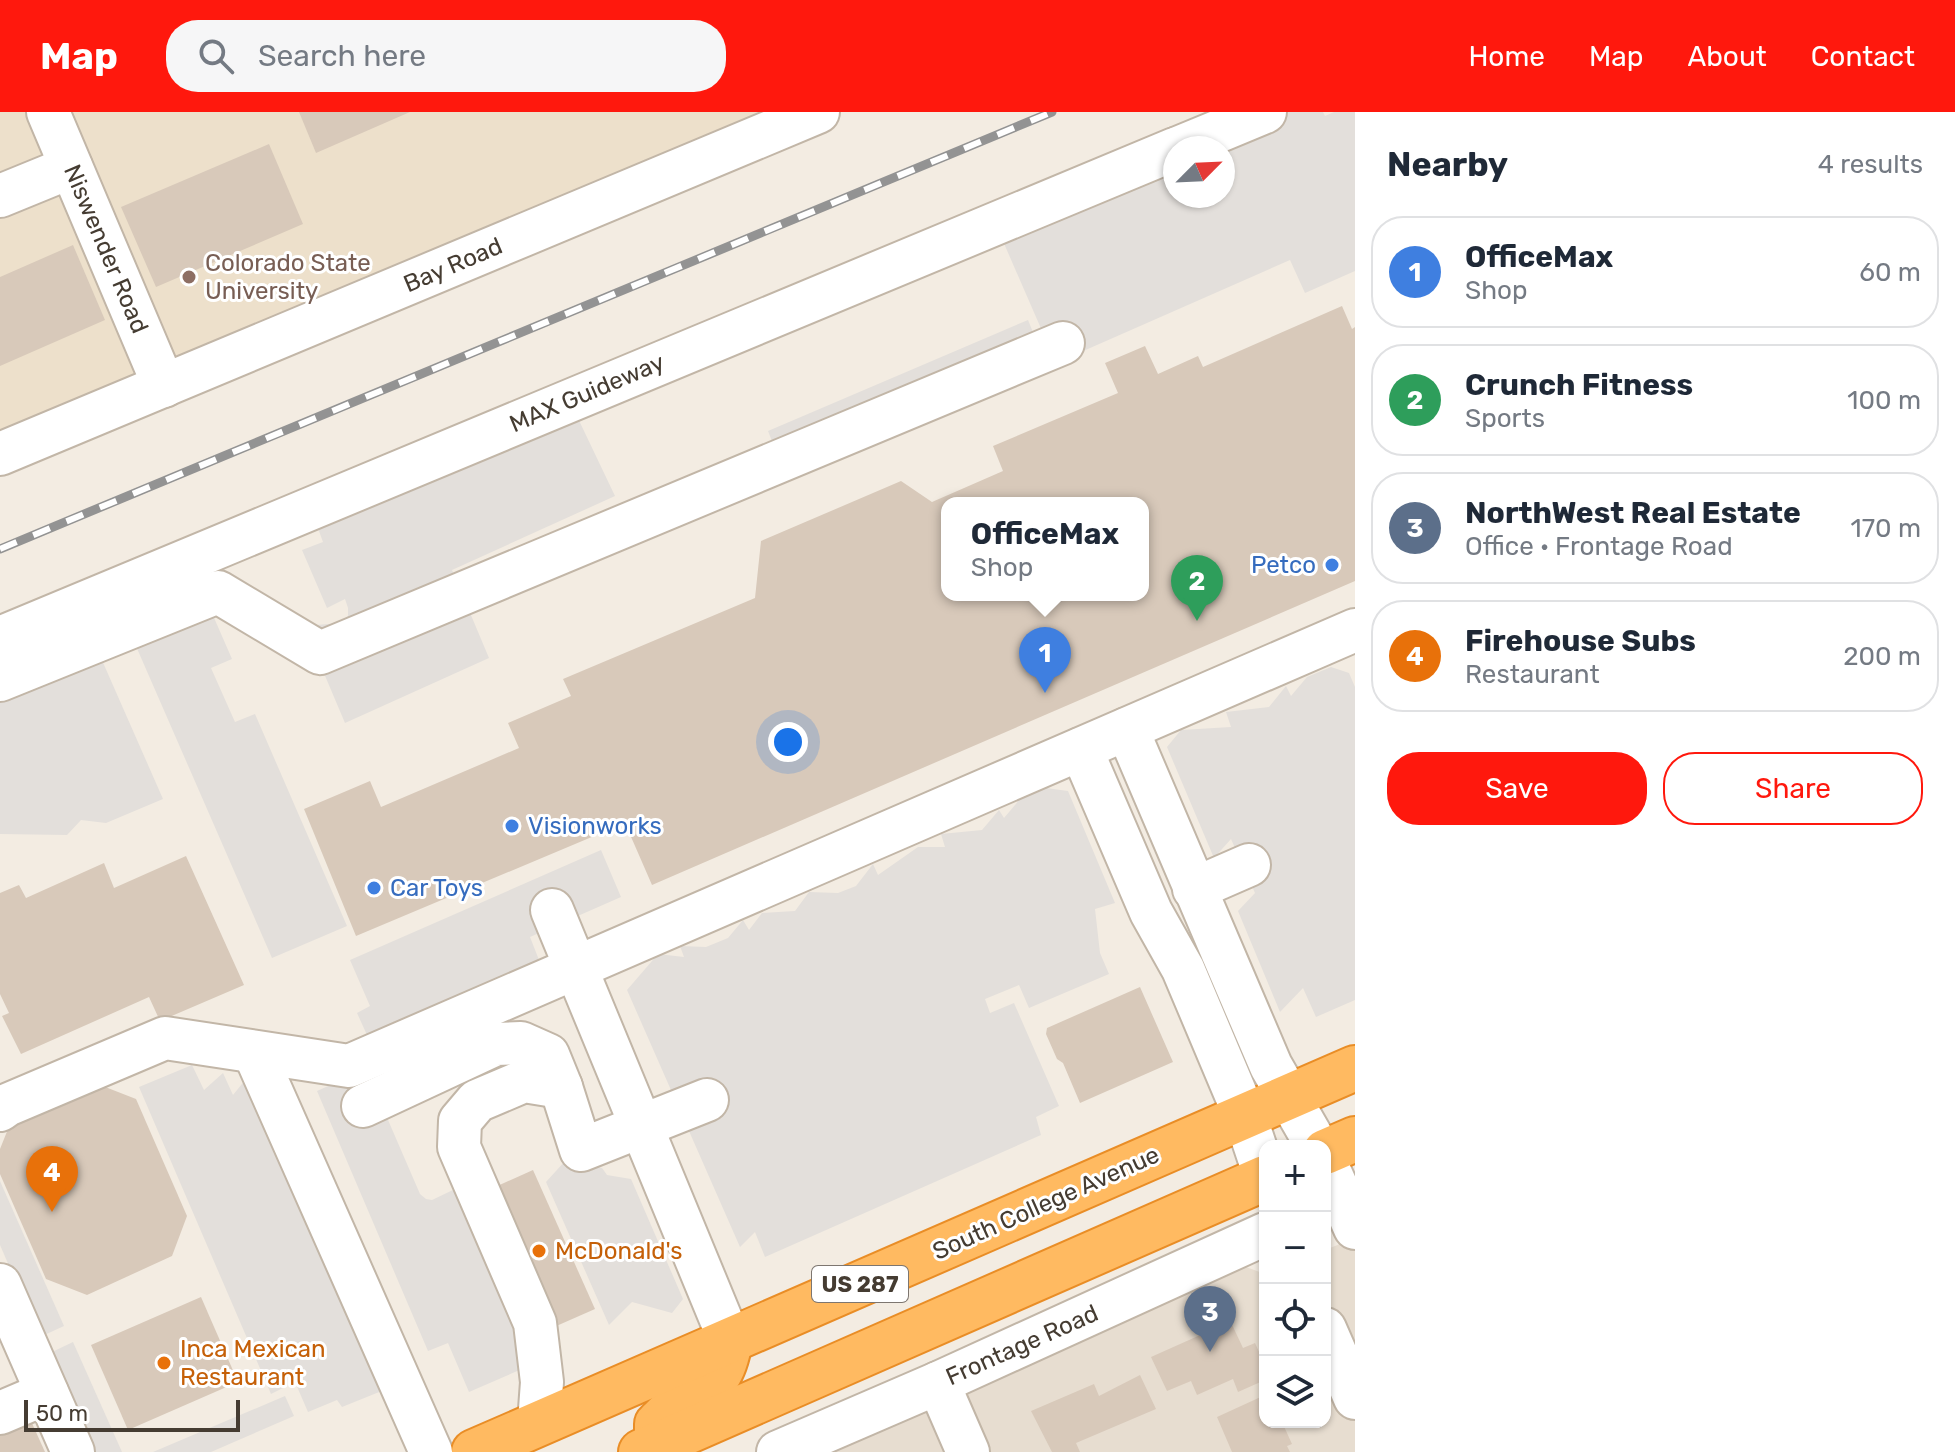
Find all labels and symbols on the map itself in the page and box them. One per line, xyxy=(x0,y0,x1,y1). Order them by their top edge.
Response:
north arrow xyxy=(1163,136,1235,208)
street label: Niswender Road xyxy=(58,161,154,337)
street label: Bay Road xyxy=(399,232,507,298)
place label: Colorado State University xyxy=(205,249,371,305)
marker: Colorado State University xyxy=(180,268,198,286)
street label: MAX Guideway xyxy=(505,348,669,438)
place label: Petco xyxy=(1251,551,1316,579)
pin: 2 xyxy=(1171,555,1223,621)
marker: Petco xyxy=(1323,556,1341,574)
pin: 1 xyxy=(1019,627,1071,693)
your location xyxy=(768,722,808,762)
place label: Visionworks xyxy=(528,812,662,840)
marker: Visionworks xyxy=(503,817,521,835)
place label: Car Toys xyxy=(390,874,483,902)
marker: Car Toys xyxy=(365,879,383,897)
street label: South College Avenue xyxy=(928,1140,1164,1266)
pin: 4 xyxy=(26,1146,78,1212)
place label: McDonald's xyxy=(555,1237,682,1265)
marker: McDonald's xyxy=(530,1242,548,1260)
road number: US 287 xyxy=(812,1266,908,1302)
pin: 3 xyxy=(1184,1286,1236,1352)
street label: Frontage Road xyxy=(941,1299,1103,1391)
place label: Inca Mexican Restaurant xyxy=(180,1335,326,1391)
marker: Inca Mexican Restaurant xyxy=(155,1354,173,1372)
scale bar xyxy=(24,1396,240,1432)

